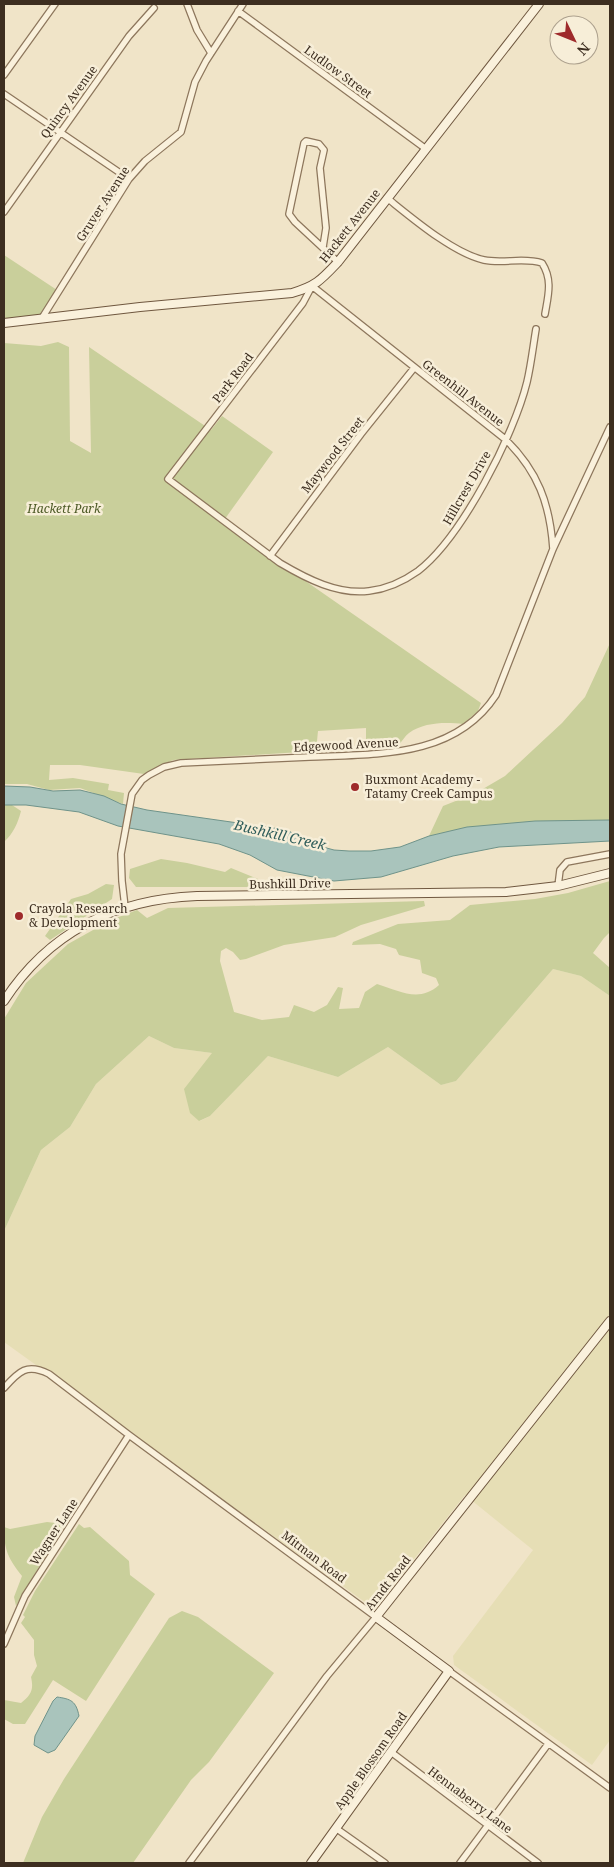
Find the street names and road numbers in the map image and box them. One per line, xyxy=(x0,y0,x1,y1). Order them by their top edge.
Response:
street label: Ludlow Street xyxy=(301,41,376,102)
street label: Quincy Avenue xyxy=(36,62,101,142)
street label: Gruver Avenue xyxy=(72,163,133,245)
street label: Hackett Avenue xyxy=(315,185,384,266)
street label: Park Road xyxy=(208,349,257,406)
street label: Greenhill Avenue xyxy=(419,355,508,430)
street label: Maywood Street xyxy=(297,413,368,496)
street label: Hillcrest Drive xyxy=(438,448,495,528)
street label: Edgewood Avenue xyxy=(293,733,399,756)
street label: Bushkill Drive xyxy=(249,874,331,893)
street label: Wagner Lane xyxy=(26,1495,81,1568)
street label: Mitman Road xyxy=(278,1527,351,1587)
street label: Arndt Road xyxy=(361,1551,415,1614)
street label: Apple Blossom Road xyxy=(330,1708,411,1813)
street label: Hennaberry Lane xyxy=(425,1762,516,1837)

